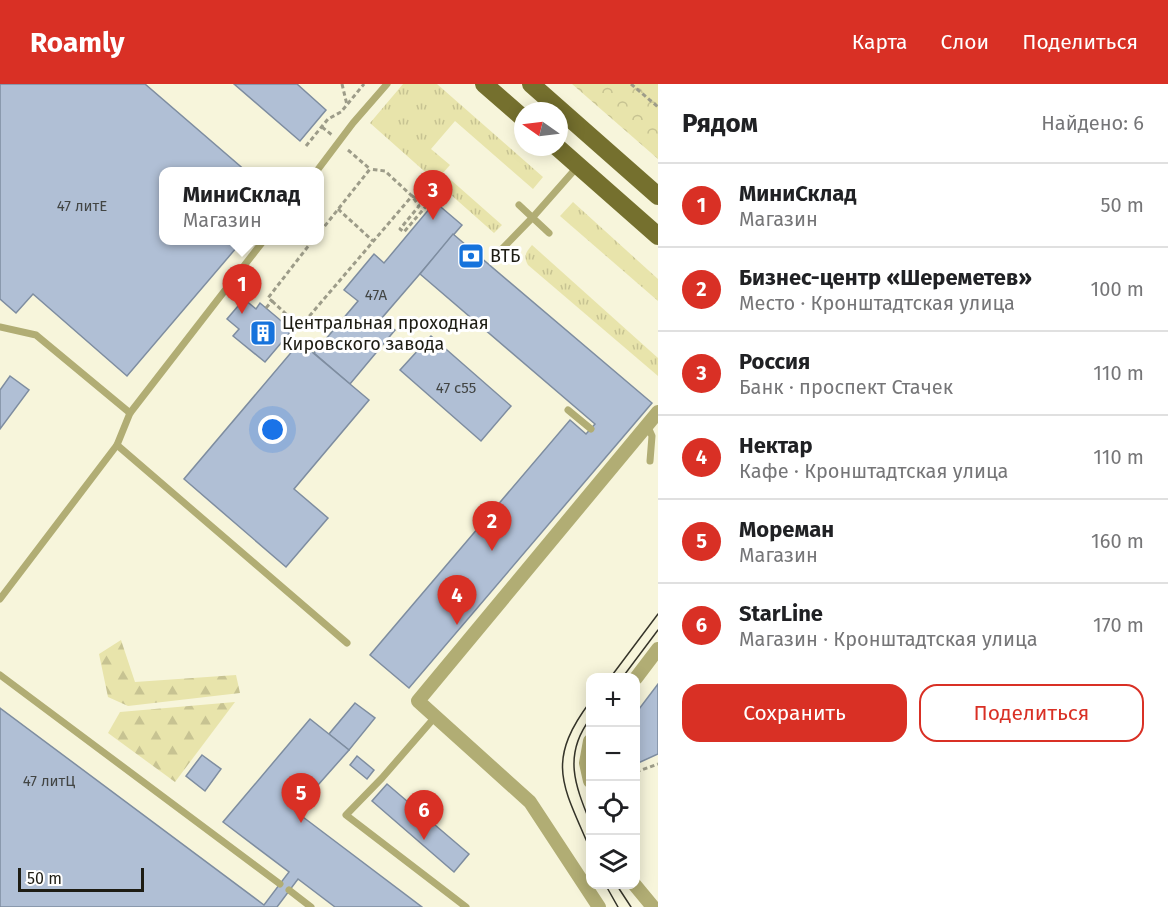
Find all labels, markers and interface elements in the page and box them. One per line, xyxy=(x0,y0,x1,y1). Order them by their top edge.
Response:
text: Roamly xyxy=(30,26,124,59)
text: Карта xyxy=(852,29,908,55)
text: Слои xyxy=(941,29,989,55)
text: Поделиться xyxy=(1022,29,1138,55)
north arrow xyxy=(514,102,568,156)
text: Рядом xyxy=(682,108,758,139)
text: Найдено: 6 xyxy=(1041,111,1144,135)
popup xyxy=(159,167,324,245)
pin: 3 xyxy=(414,170,452,220)
text: МиниСклад xyxy=(739,180,856,207)
text: МиниСклад xyxy=(183,181,300,208)
text: 1 xyxy=(697,193,706,217)
text: 50 m xyxy=(1100,193,1144,217)
house number: 47 литЕ xyxy=(57,197,107,215)
text: Магазин xyxy=(739,207,818,231)
text: Магазин xyxy=(183,208,262,232)
bank icon: ВТБ xyxy=(456,241,486,271)
place label: ВТБ xyxy=(490,245,520,267)
pin: 1 xyxy=(222,264,262,314)
text: Бизнес-центр «Шереметев» xyxy=(739,264,1032,291)
text: 2 xyxy=(696,277,707,301)
text: 100 m xyxy=(1091,277,1144,301)
house number: 47А xyxy=(365,286,388,304)
text: Место · Кронштадтская улица xyxy=(739,291,1015,315)
place label: Центральная проходная Кировского завода xyxy=(282,312,489,355)
building icon: Центральная проходная Кировского завода xyxy=(248,318,278,348)
text: Россия xyxy=(739,348,810,375)
text: 3 xyxy=(696,361,707,385)
text: 110 m xyxy=(1093,361,1144,385)
text: Банк · проспект Стачек xyxy=(739,375,953,399)
house number: 47 с55 xyxy=(436,379,476,397)
your location xyxy=(258,415,287,444)
text: Нектар xyxy=(739,432,813,459)
text: 4 xyxy=(696,445,707,469)
text: 110 m xyxy=(1093,445,1144,469)
text: Кафе · Кронштадтская улица xyxy=(739,459,1008,483)
pin: 2 xyxy=(472,502,512,551)
text: Мореман xyxy=(739,516,834,543)
text: 5 xyxy=(696,529,707,553)
text: 160 m xyxy=(1091,529,1144,553)
text: Магазин xyxy=(739,543,818,567)
pin: 4 xyxy=(438,576,476,625)
text: StarLine xyxy=(739,600,823,627)
text: 6 xyxy=(696,613,707,637)
text: 170 m xyxy=(1093,613,1144,637)
text: Магазин · Кронштадтская улица xyxy=(739,627,1038,651)
map controls xyxy=(586,673,640,889)
button: + xyxy=(586,673,640,727)
button: Сохранить xyxy=(682,684,907,742)
button: Поделиться xyxy=(919,684,1144,742)
button: − xyxy=(586,727,640,781)
house number: 47 литЦ xyxy=(23,772,75,790)
pin: 5 xyxy=(282,774,320,823)
button: locate xyxy=(586,781,640,835)
pin: 6 xyxy=(404,790,444,840)
button: layers xyxy=(586,835,640,889)
scale bar xyxy=(18,865,144,892)
text: 50 m xyxy=(27,869,62,888)

